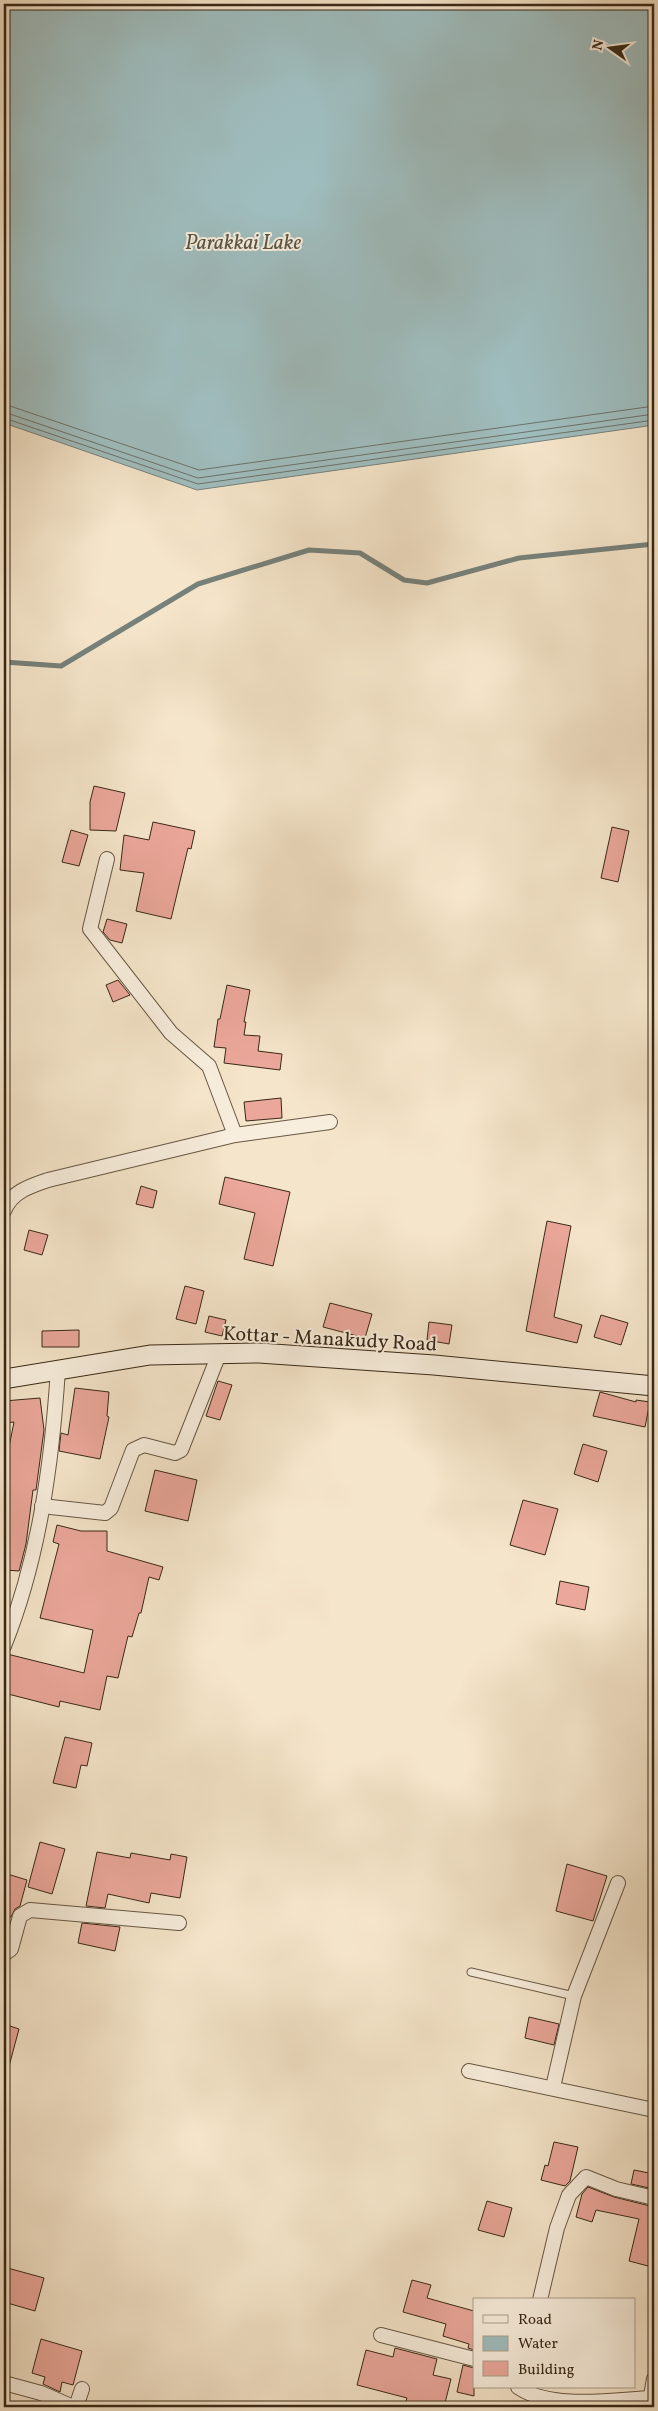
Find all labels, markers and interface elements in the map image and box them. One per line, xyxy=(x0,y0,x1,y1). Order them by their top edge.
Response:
north arrow xyxy=(586,22,636,72)
text: N xyxy=(588,38,609,52)
water label: Parakkai Lake xyxy=(185,229,301,258)
street label: Kottar - Manakudy Road xyxy=(222,1320,438,1360)
legend xyxy=(473,2298,636,2388)
text: Road xyxy=(518,2310,552,2331)
text: Water xyxy=(518,2334,558,2355)
text: Building xyxy=(518,2360,575,2381)

